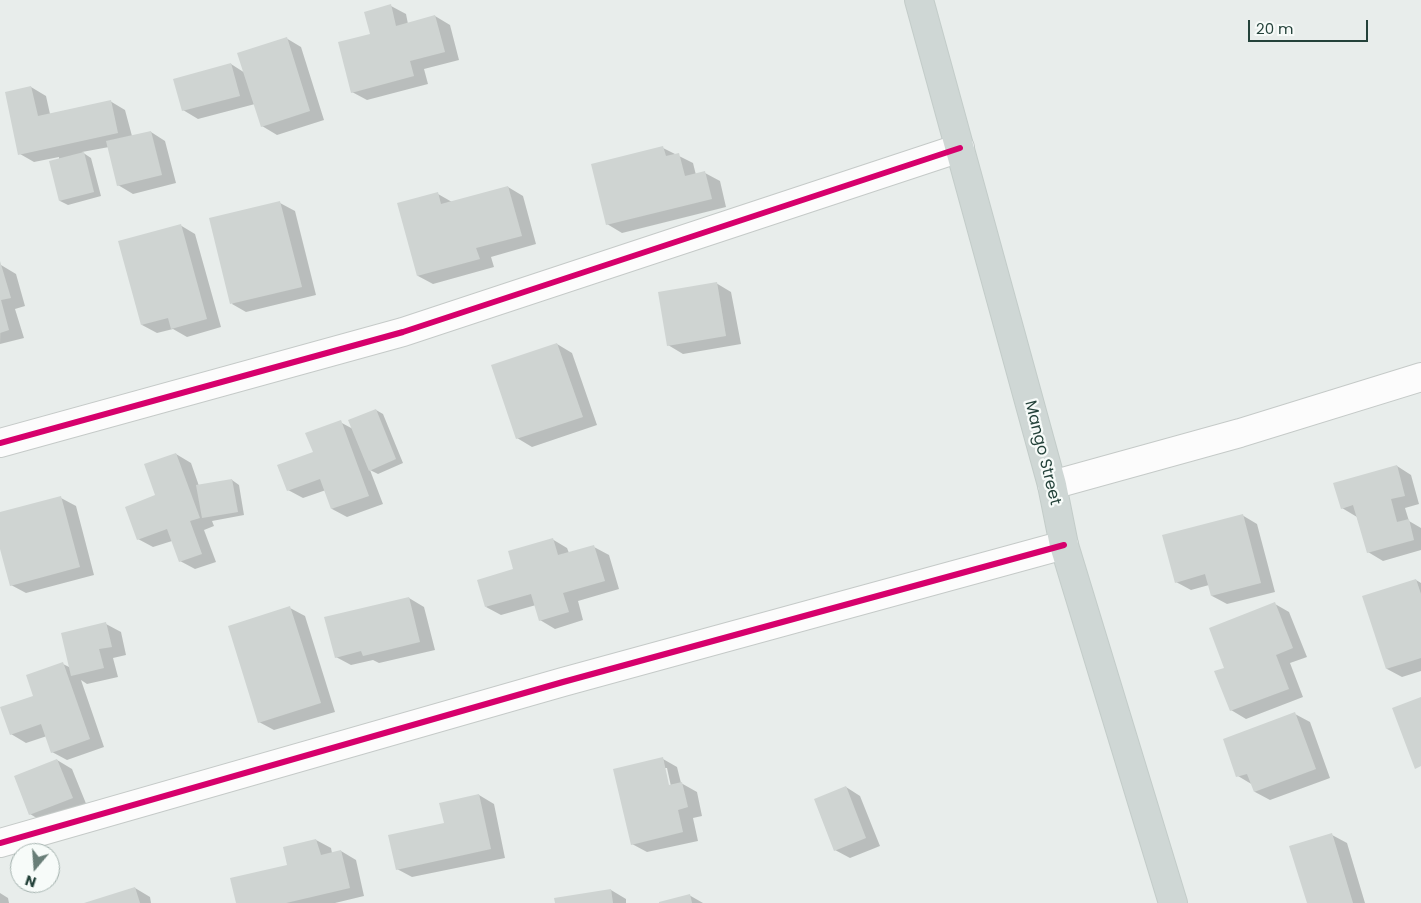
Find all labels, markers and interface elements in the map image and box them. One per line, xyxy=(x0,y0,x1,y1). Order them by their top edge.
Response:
scale bar xyxy=(1251,10,1371,42)
text: 20 m xyxy=(1256,18,1294,39)
street label: Mango Street xyxy=(1020,399,1064,507)
north arrow xyxy=(10,843,60,893)
text: N xyxy=(23,870,39,892)

